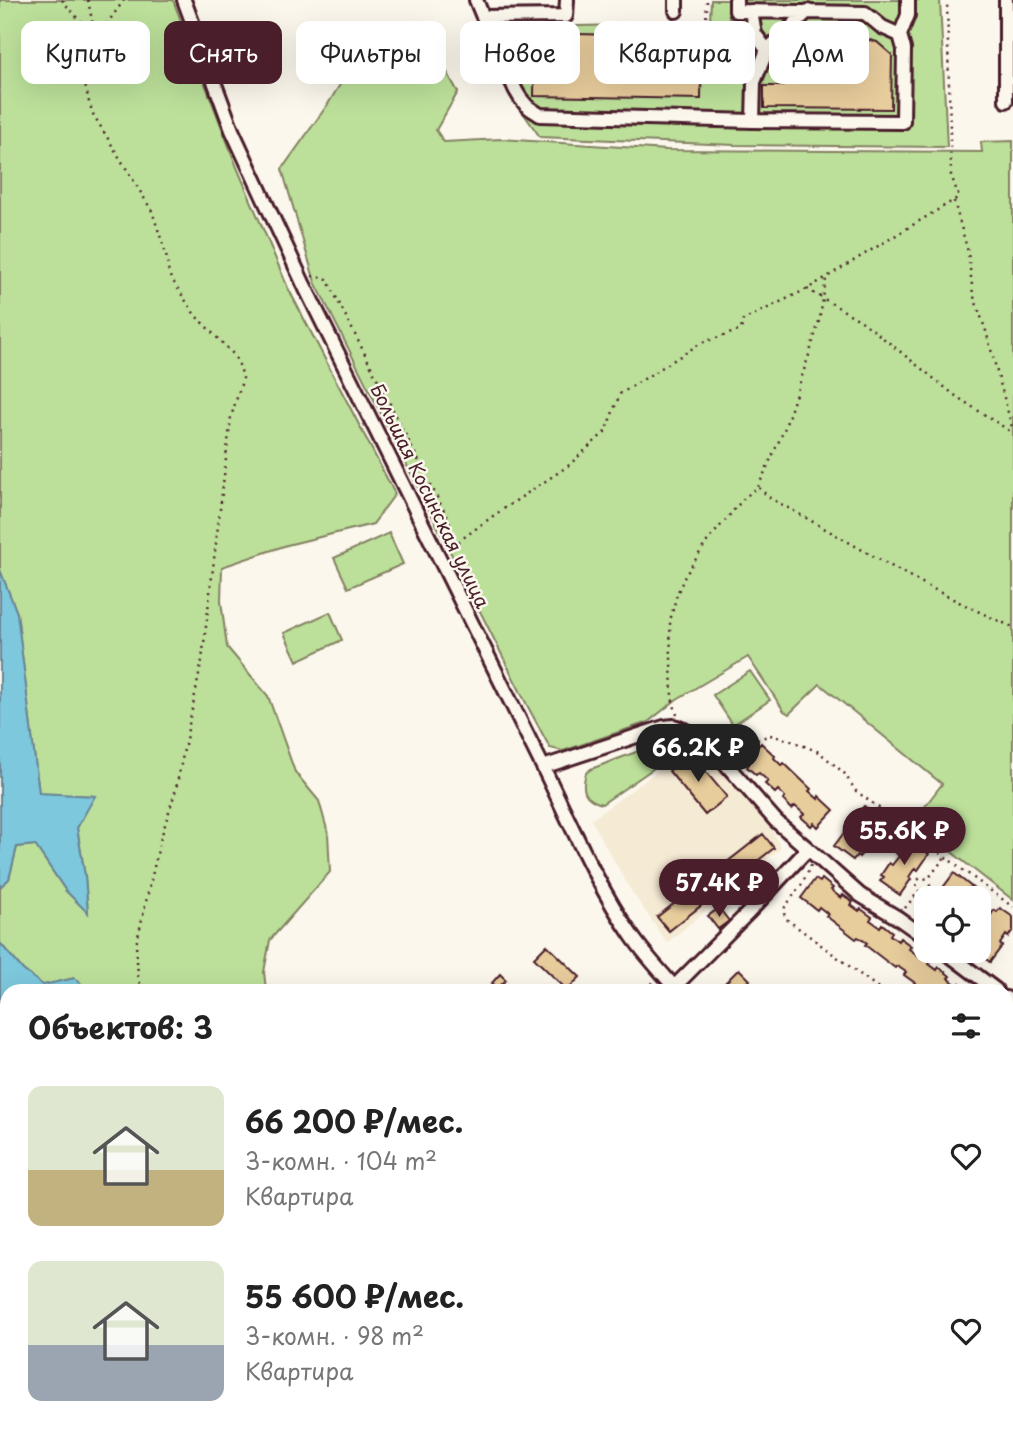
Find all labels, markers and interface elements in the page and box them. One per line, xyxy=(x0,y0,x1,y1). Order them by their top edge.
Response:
chip: Купить xyxy=(21,21,150,84)
chip: Снять xyxy=(164,21,282,84)
chip: Фильтры xyxy=(296,21,446,84)
chip: Новое xyxy=(460,21,580,84)
chip: Квартира xyxy=(594,21,755,84)
chip: Дом xyxy=(769,21,869,84)
street label: Большая Косинская улица xyxy=(364,379,498,613)
pin: 66.2K ₽ xyxy=(633,724,763,784)
text: 66.2K ₽ xyxy=(652,729,744,764)
pin: 55.6K ₽ xyxy=(839,808,969,867)
text: 55.6K ₽ xyxy=(859,812,949,847)
pin: 57.4K ₽ xyxy=(654,860,784,919)
text: 57.4K ₽ xyxy=(675,864,763,899)
map controls xyxy=(914,886,991,963)
button: locate xyxy=(914,886,991,963)
text: Объектов: 3 xyxy=(28,1004,213,1049)
icon: filters xyxy=(947,1007,985,1045)
text: 66 200 ₽/мес. xyxy=(245,1098,463,1143)
icon: home xyxy=(84,1114,168,1198)
icon: heart xyxy=(947,1137,985,1175)
text: 3-комн. · 104 m² xyxy=(245,1143,437,1178)
text: Квартира xyxy=(245,1178,353,1213)
text: 55 600 ₽/мес. xyxy=(245,1273,464,1318)
icon: home xyxy=(84,1289,168,1373)
icon: heart xyxy=(947,1312,985,1350)
text: 3-комн. · 98 m² xyxy=(245,1318,424,1353)
text: Квартира xyxy=(245,1353,353,1388)

